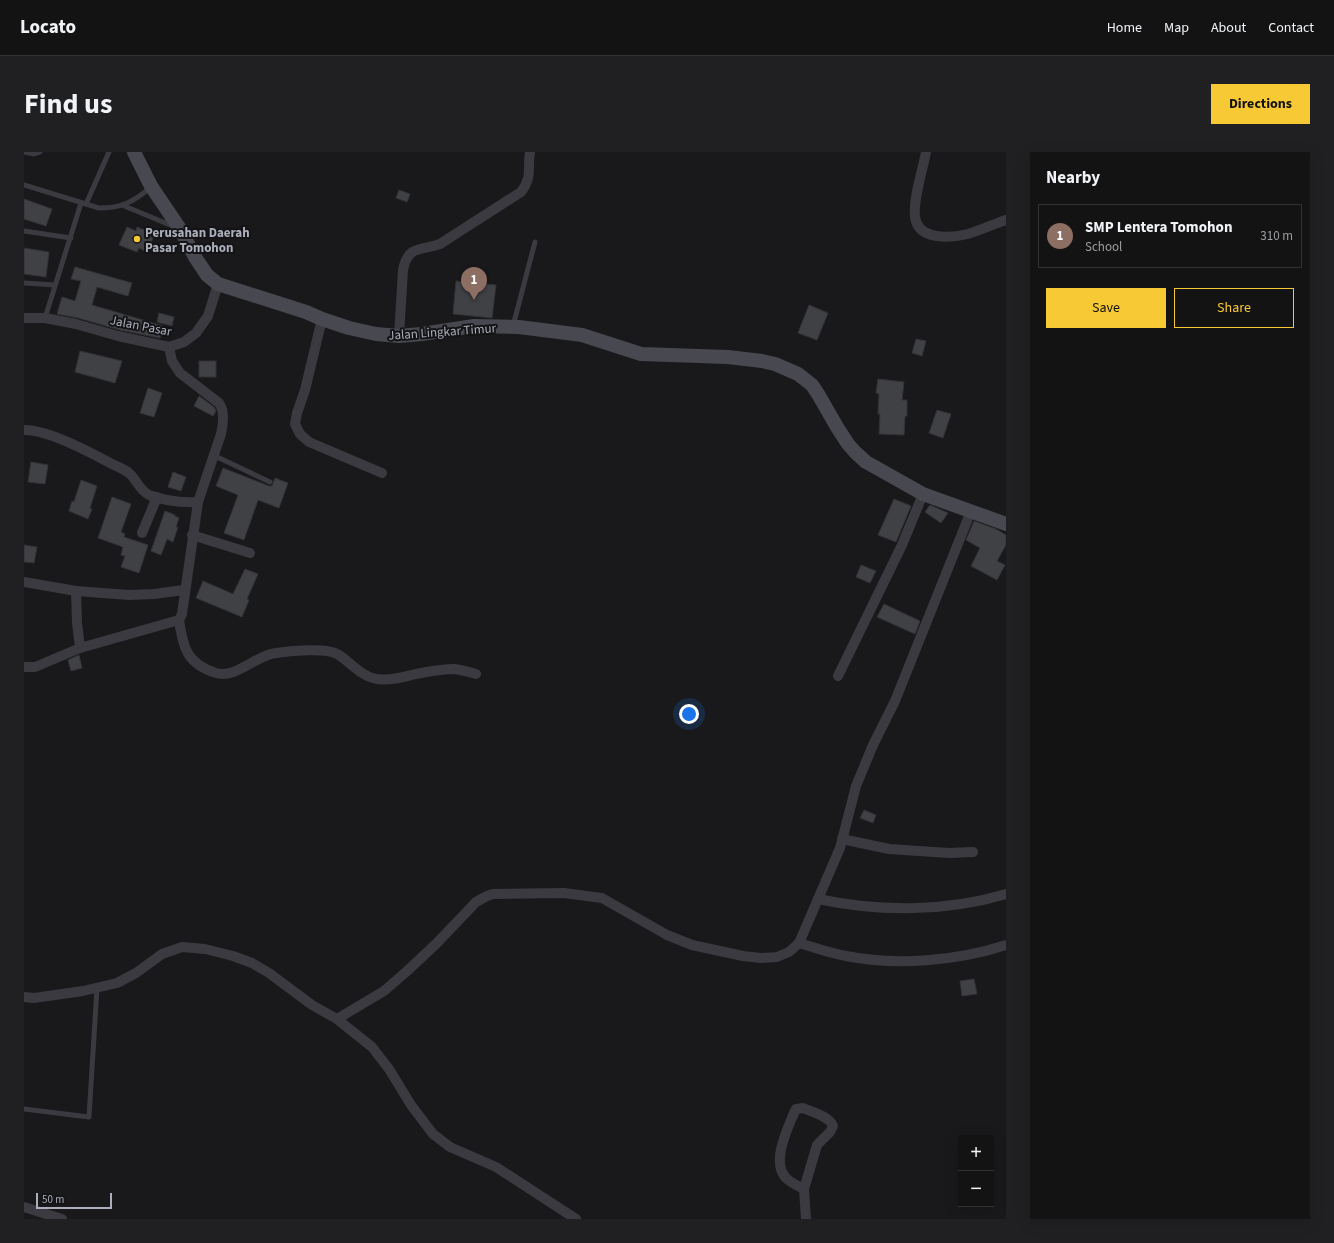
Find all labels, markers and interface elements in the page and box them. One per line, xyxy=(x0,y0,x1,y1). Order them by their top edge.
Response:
text: Locato xyxy=(20,14,76,41)
text: Home xyxy=(1107,18,1142,38)
text: Map xyxy=(1164,18,1189,38)
text: About xyxy=(1211,18,1246,38)
text: Contact xyxy=(1268,18,1314,38)
text: Find us xyxy=(24,84,112,124)
button: Directions xyxy=(1211,84,1310,124)
text: Nearby xyxy=(1046,166,1100,190)
text: SMP Lentera Tomohon xyxy=(1085,217,1233,238)
place label: Perusahan Daerah Pasar Tomohon xyxy=(145,224,250,257)
text: 1 xyxy=(1057,227,1063,245)
text: 310 m xyxy=(1260,227,1293,245)
marker: Perusahan Daerah Pasar Tomohon xyxy=(132,234,142,244)
text: School xyxy=(1085,238,1122,256)
pin: 1 xyxy=(461,267,487,300)
button: Save xyxy=(1046,288,1166,328)
button: Share xyxy=(1174,288,1294,328)
street label: Jalan Pasar xyxy=(109,311,174,341)
street label: Jalan Lingkar Timur xyxy=(388,319,497,345)
your location xyxy=(679,704,699,724)
map controls xyxy=(958,1135,994,1207)
button: + xyxy=(958,1135,994,1171)
button: − xyxy=(958,1171,994,1207)
scale bar xyxy=(36,1191,112,1210)
text: 50 m xyxy=(42,1192,64,1207)

